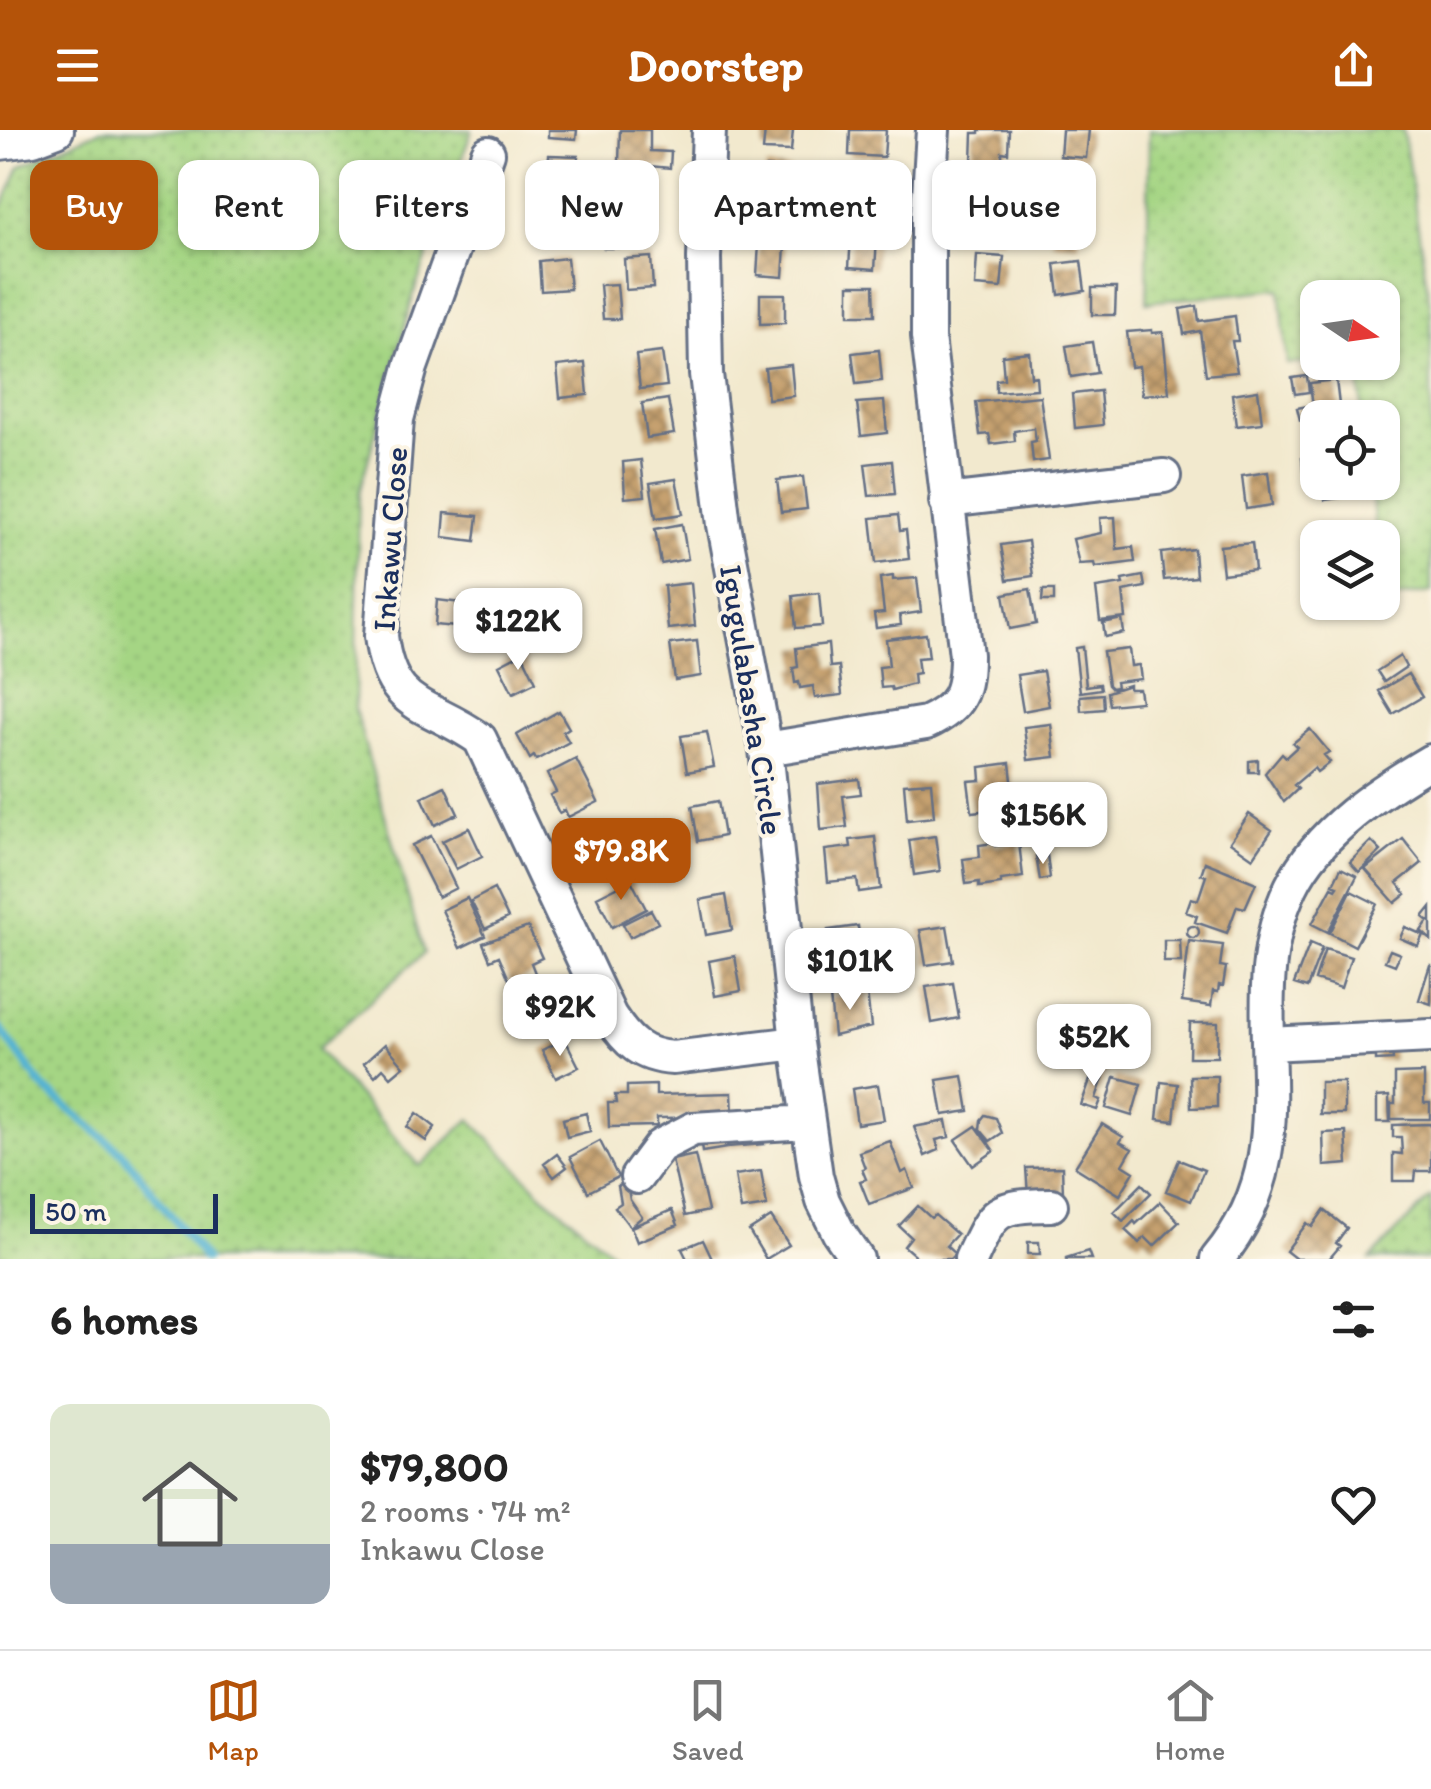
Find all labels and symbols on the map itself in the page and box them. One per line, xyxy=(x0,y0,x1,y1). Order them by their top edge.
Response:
north arrow xyxy=(1300,280,1400,380)
street label: Inkawu Close xyxy=(365,445,415,633)
street label: Igugulabasha Circle xyxy=(712,562,792,838)
pin: $122K xyxy=(448,588,588,673)
pin: $156K xyxy=(973,782,1113,867)
pin: $79.8K xyxy=(540,818,702,903)
pin: $101K xyxy=(780,928,920,1013)
pin: $92K xyxy=(501,974,619,1059)
pin: $52K xyxy=(1035,1004,1153,1089)
scale bar xyxy=(30,1189,218,1234)

